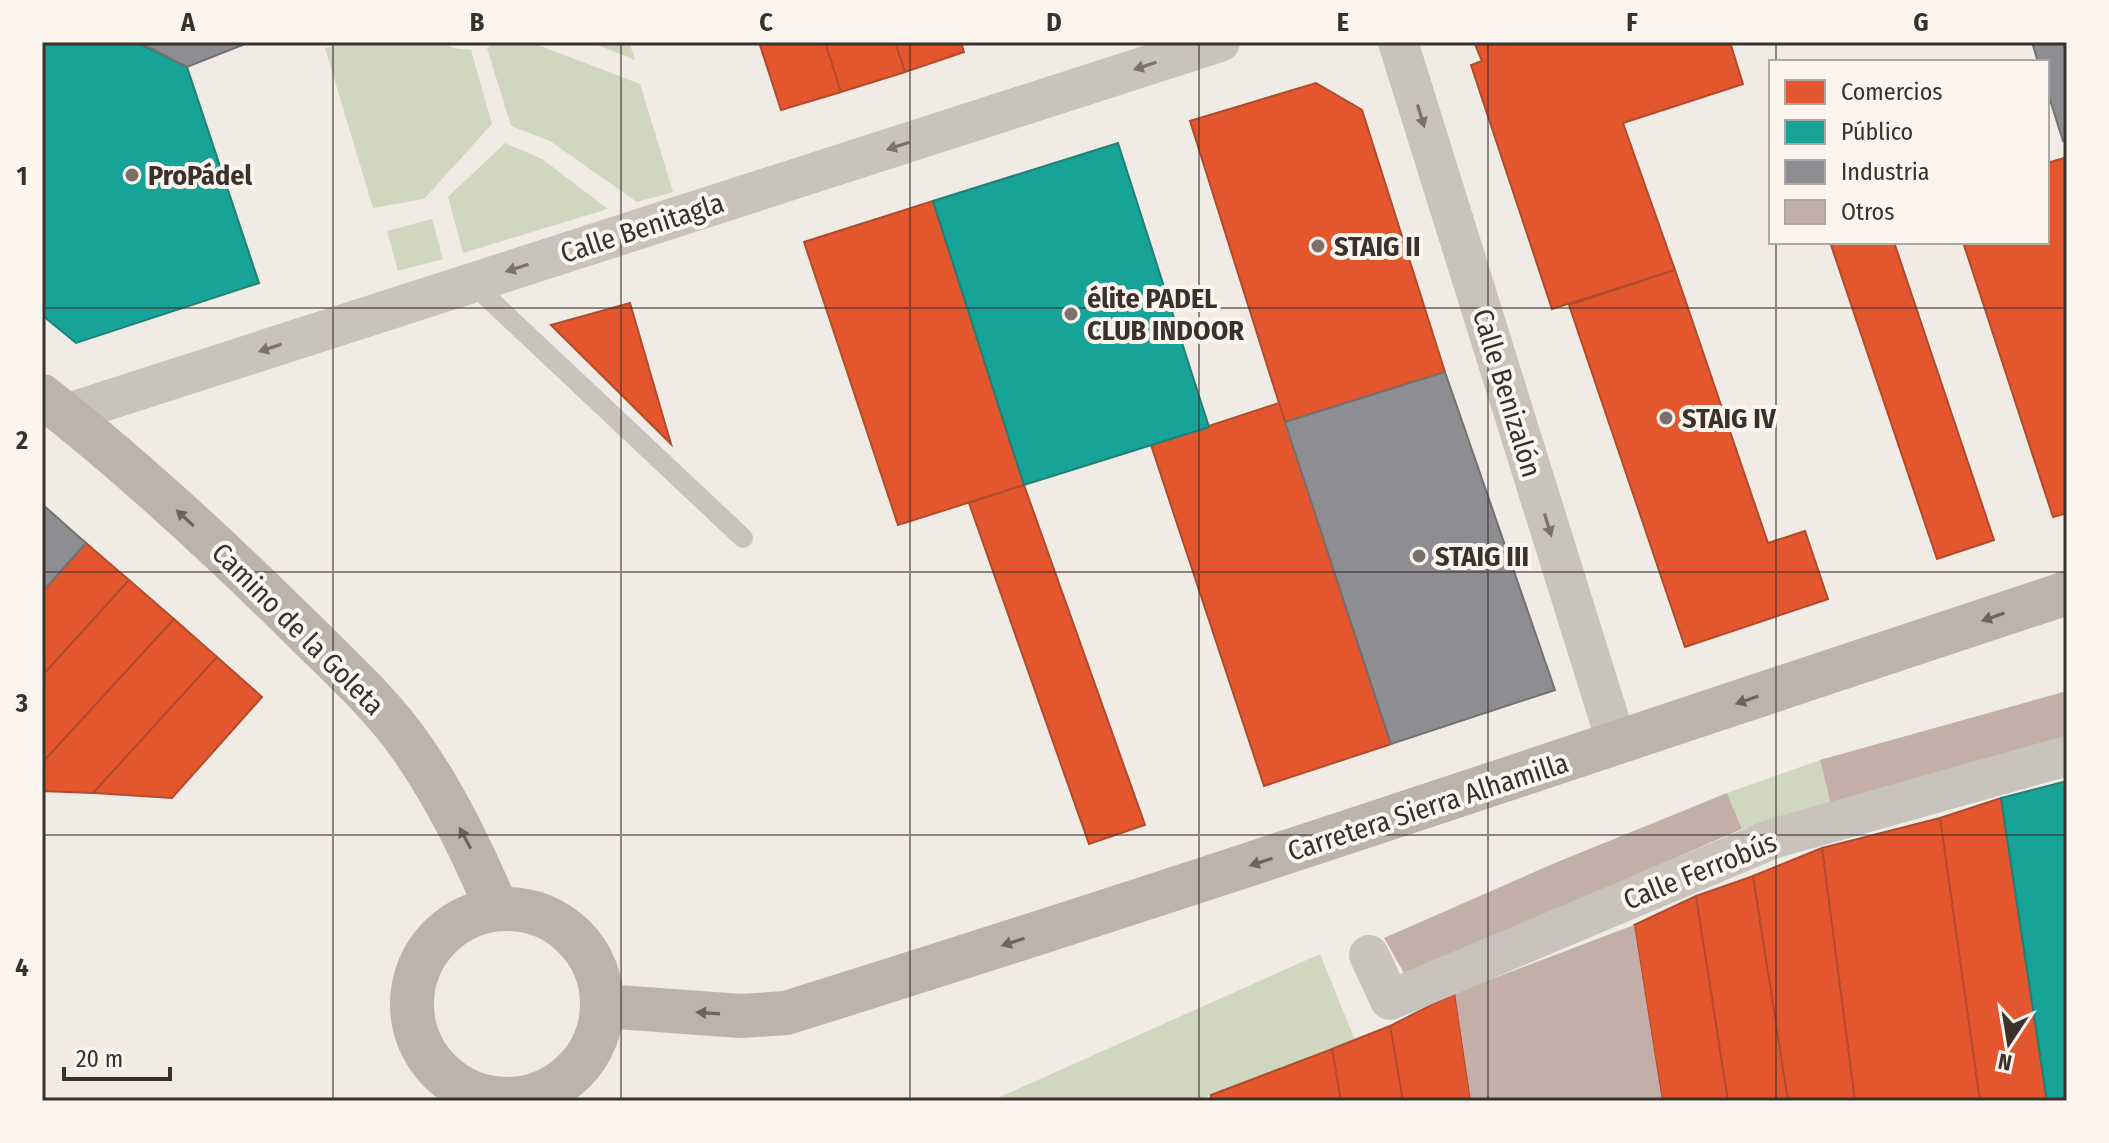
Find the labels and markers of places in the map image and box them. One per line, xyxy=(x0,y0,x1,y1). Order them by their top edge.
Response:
place label: ProPádel xyxy=(148,159,252,192)
marker: ProPádel xyxy=(123,166,141,184)
place label: STAIG II xyxy=(1334,230,1420,263)
marker: STAIG II xyxy=(1309,237,1327,255)
place label: élite PADEL CLUB INDOOR xyxy=(1087,282,1244,347)
marker: élite PADEL CLUB INDOOR xyxy=(1062,305,1080,323)
place label: STAIG IV xyxy=(1682,402,1777,435)
marker: STAIG IV xyxy=(1657,409,1675,427)
place label: STAIG III xyxy=(1435,540,1529,573)
marker: STAIG III xyxy=(1410,547,1428,565)

